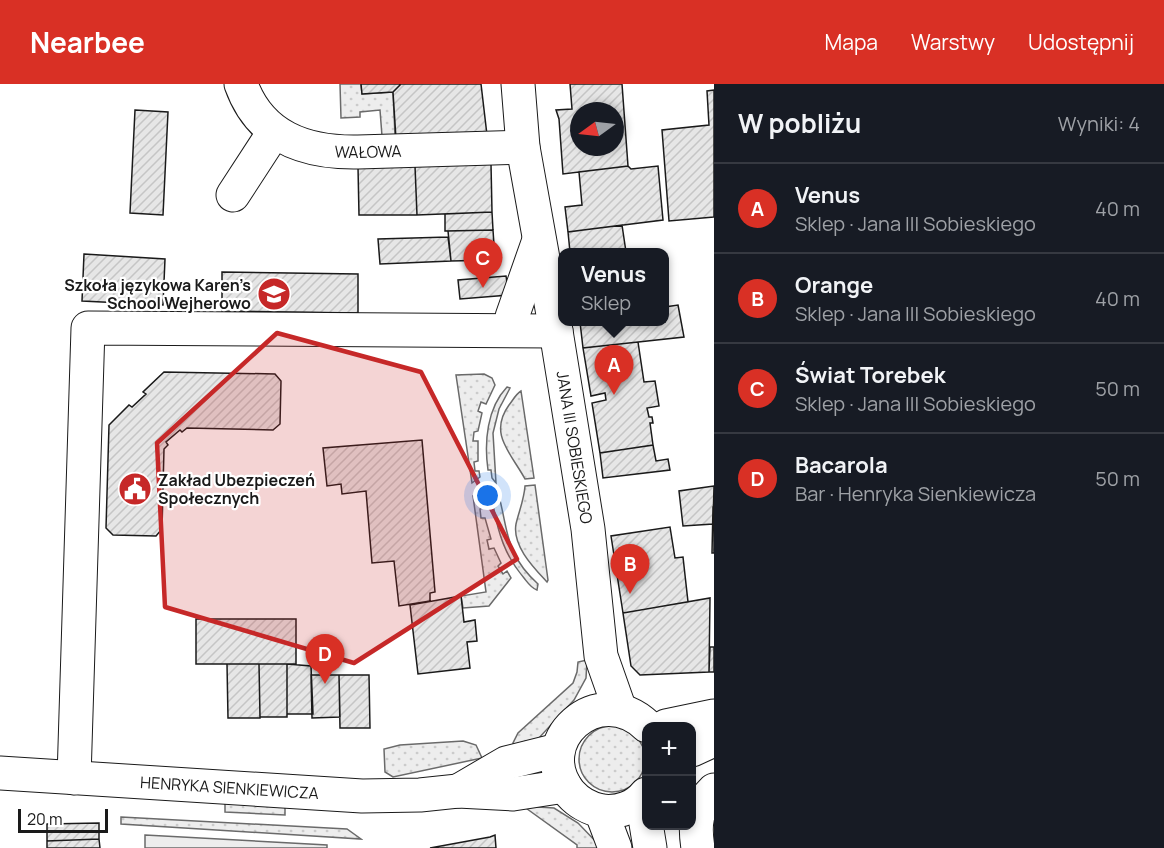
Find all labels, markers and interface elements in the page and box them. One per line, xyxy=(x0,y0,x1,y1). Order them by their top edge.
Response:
text: Nearbee xyxy=(30,23,145,61)
text: Mapa xyxy=(825,28,878,56)
text: Warstwy xyxy=(911,28,995,56)
text: Udostępnij xyxy=(1028,28,1134,56)
north arrow xyxy=(570,102,624,156)
text: W pobliżu xyxy=(738,105,861,141)
text: Wyniki: 4 xyxy=(1058,110,1140,137)
street label: WAŁOWA xyxy=(334,140,402,163)
text: Venus xyxy=(795,180,860,210)
text: A xyxy=(751,195,764,222)
text: 40 m xyxy=(1095,195,1140,222)
text: Sklep · Jana III Sobieskiego xyxy=(795,210,1036,237)
pin: C xyxy=(464,238,502,288)
popup xyxy=(558,248,669,326)
text: Venus xyxy=(581,259,646,289)
text: Orange xyxy=(795,270,873,300)
place label: Szkoła językowa Karen’s School Wejherowo xyxy=(64,274,251,314)
school or university icon: Szkoła językowa Karen’s School Wejherowo xyxy=(256,276,292,312)
text: B xyxy=(751,285,764,312)
text: 40 m xyxy=(1095,285,1140,312)
text: Sklep xyxy=(581,289,631,316)
text: Sklep · Jana III Sobieskiego xyxy=(795,300,1036,327)
pin: A xyxy=(594,346,634,395)
text: Świat Torebek xyxy=(795,360,946,390)
street label: JANA III SOBIESKIEGO xyxy=(552,369,598,526)
text: C xyxy=(750,375,765,402)
text: 50 m xyxy=(1095,375,1140,402)
text: Sklep · Jana III Sobieskiego xyxy=(795,390,1036,417)
text: Bacarola xyxy=(795,450,888,480)
text: D xyxy=(750,465,765,492)
text: 50 m xyxy=(1095,465,1140,492)
place label: Zakład Ubezpieczeń Społecznych xyxy=(158,469,315,509)
public building icon: Zakład Ubezpieczeń Społecznych xyxy=(117,471,153,507)
text: Bar · Henryka Sienkiewicza xyxy=(795,480,1036,507)
your location xyxy=(473,481,502,510)
pin: B xyxy=(610,544,650,594)
pin: D xyxy=(306,634,344,684)
map controls xyxy=(642,722,696,830)
button: + xyxy=(642,722,696,776)
street label: HENRYKA SIENKIEWICZA xyxy=(140,771,320,804)
button: − xyxy=(642,776,696,830)
scale bar xyxy=(18,806,108,834)
text: 20 m xyxy=(27,808,63,830)

